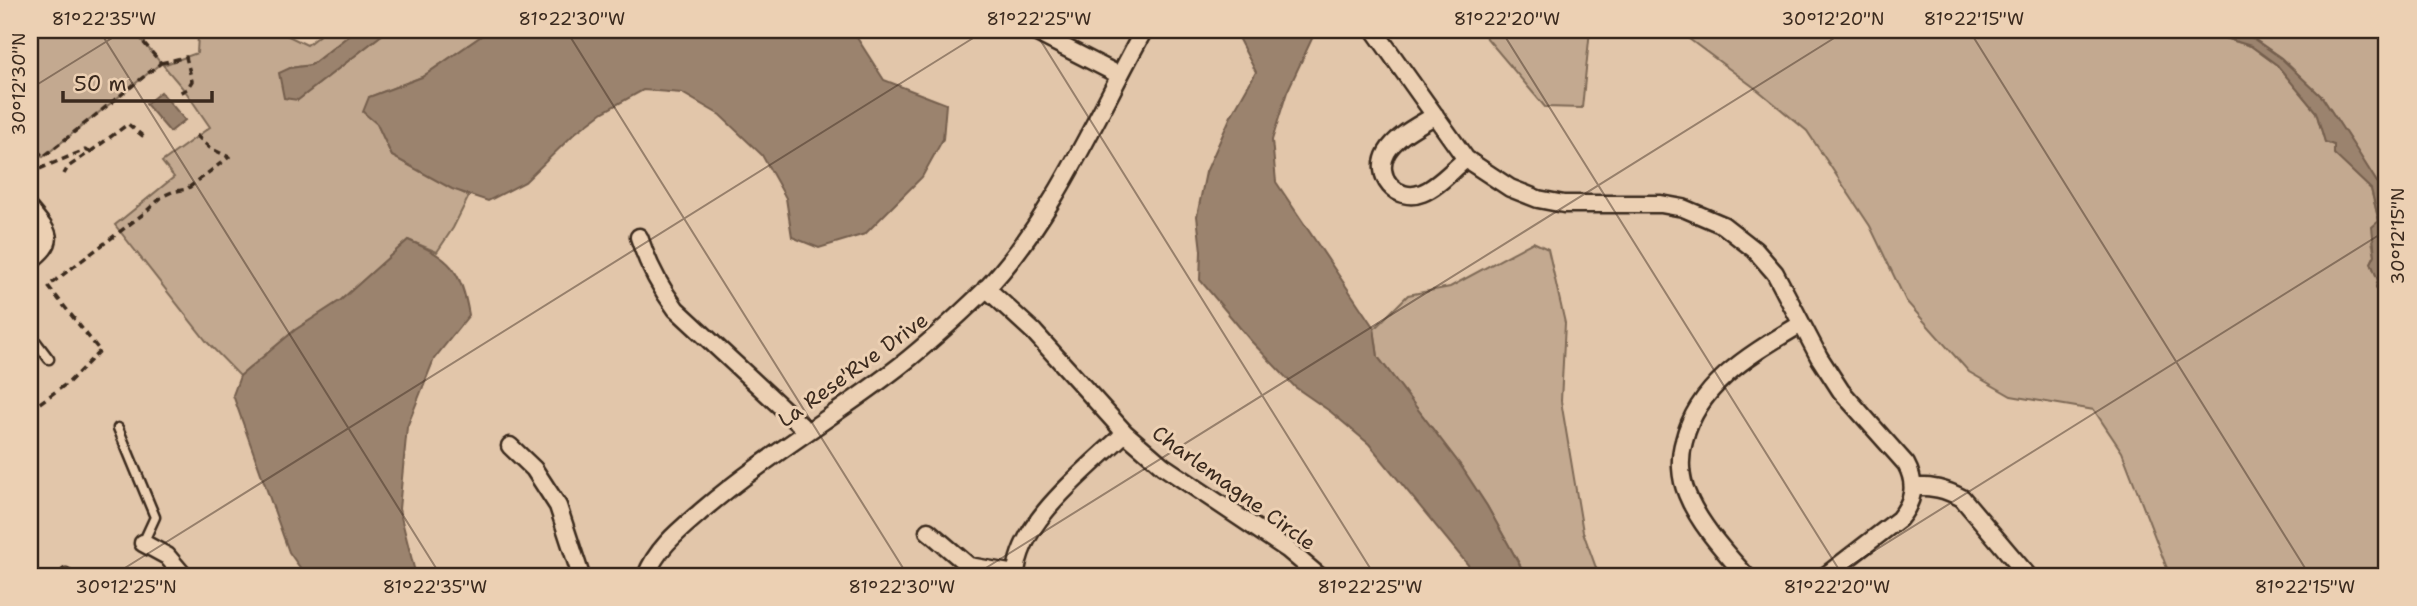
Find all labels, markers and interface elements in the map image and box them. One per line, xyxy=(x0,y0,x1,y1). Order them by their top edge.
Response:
text: 81°22'35"W xyxy=(52,7,156,31)
text: 81°22'30"W xyxy=(519,7,625,31)
text: 81°22'25"W xyxy=(987,7,1091,31)
text: 81°22'20"W xyxy=(1454,7,1560,31)
text: 30°12'20"N xyxy=(1782,7,1884,31)
text: 81°22'15"W xyxy=(1924,7,2024,31)
text: 30°12'30"N xyxy=(7,32,31,136)
scale bar xyxy=(63,60,212,104)
text: 50 m xyxy=(74,70,127,98)
text: 30°12'15"N xyxy=(2386,188,2410,284)
street label: La Rese'Rve Drive xyxy=(772,306,934,434)
street label: Charlemagne Circle xyxy=(1146,419,1322,557)
text: 30°12'25"N xyxy=(75,575,177,599)
text: 81°22'35"W xyxy=(383,575,487,599)
text: 81°22'30"W xyxy=(849,575,955,599)
text: 81°22'25"W xyxy=(1318,575,1422,599)
text: 81°22'20"W xyxy=(1784,575,1890,599)
text: 81°22'15"W xyxy=(2255,575,2355,599)

